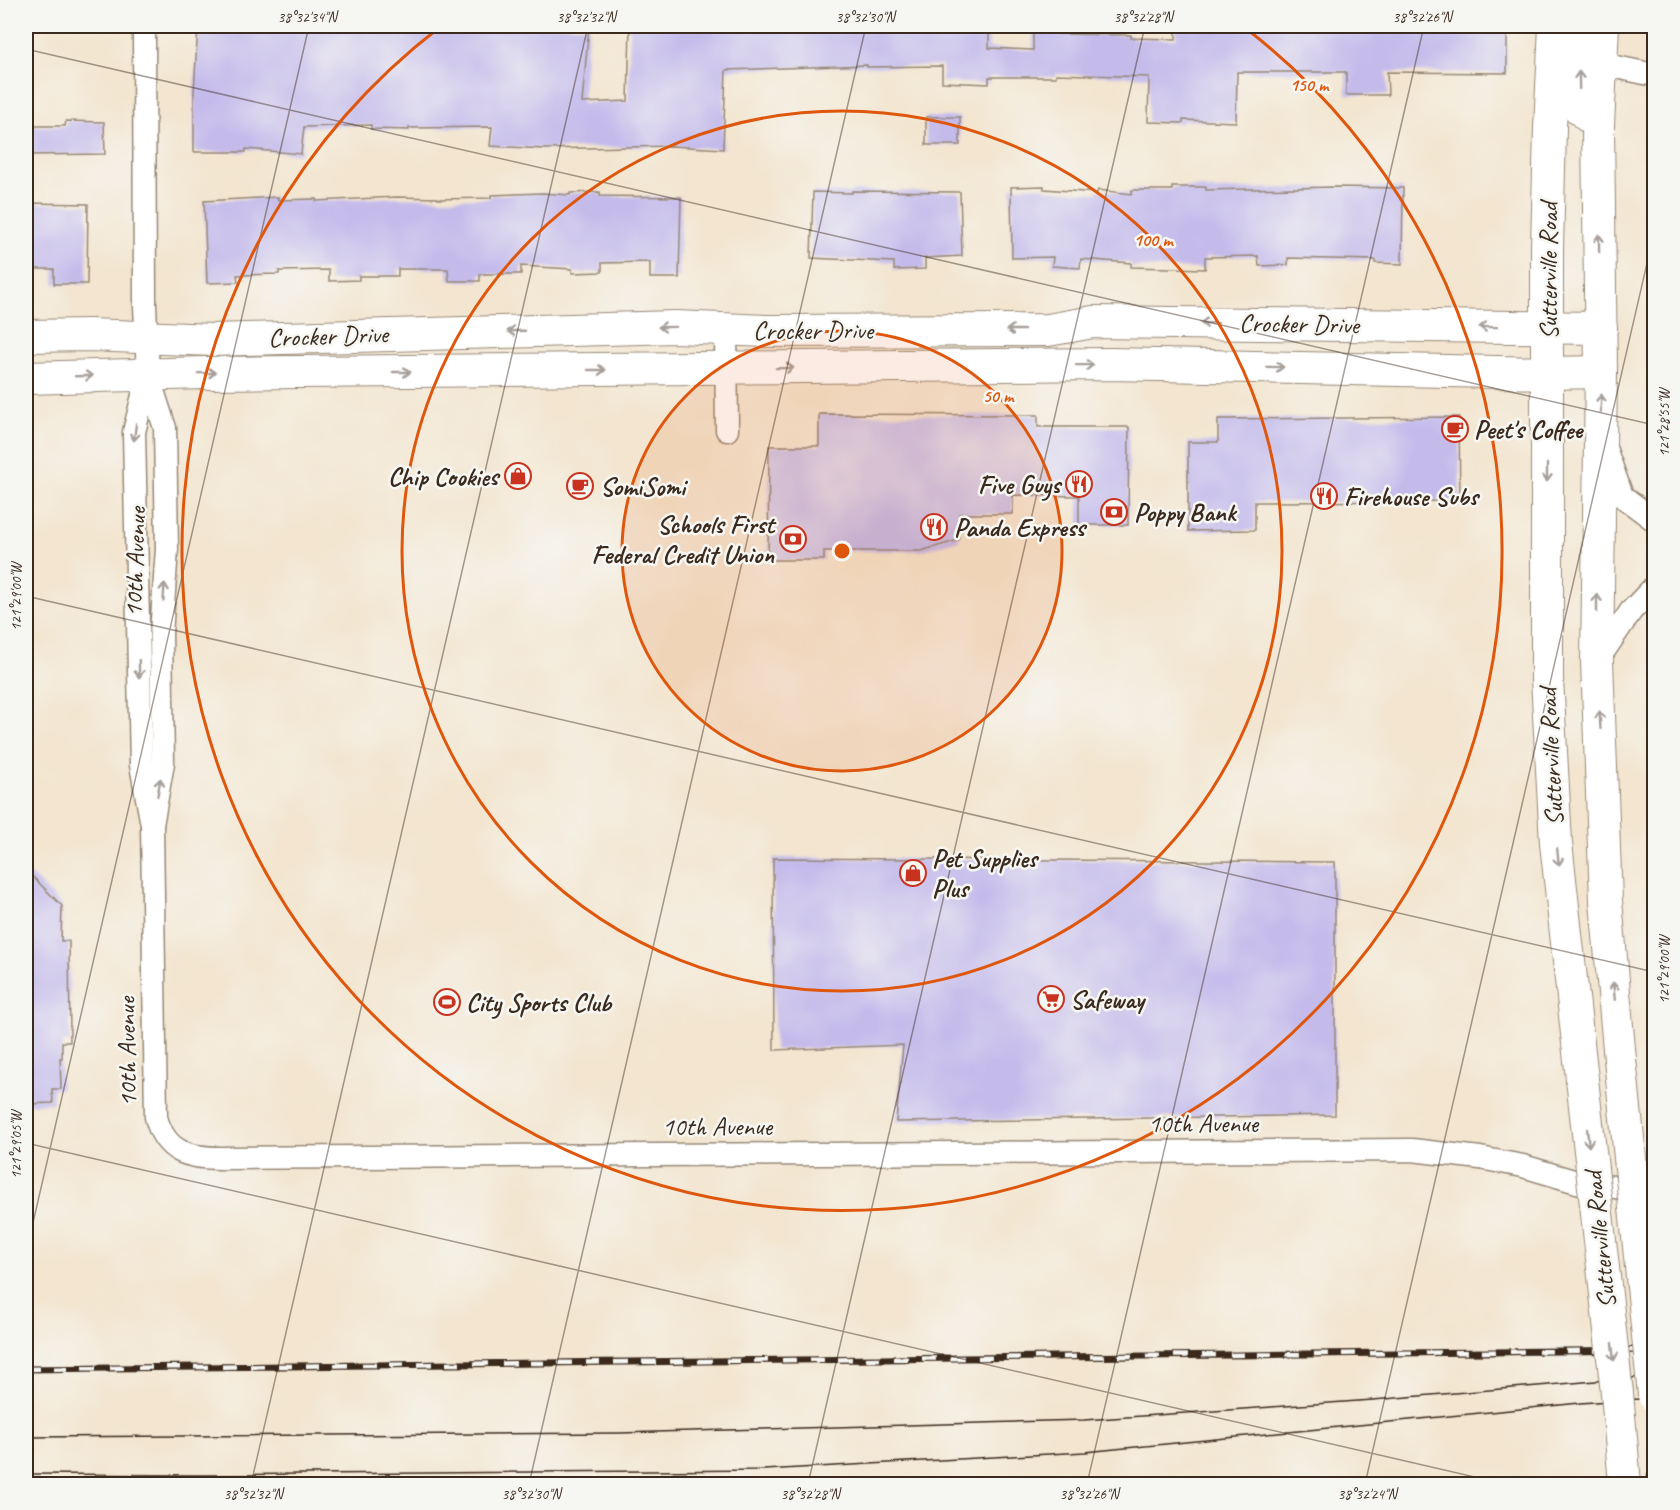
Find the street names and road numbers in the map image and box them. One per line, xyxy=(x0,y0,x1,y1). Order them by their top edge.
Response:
street label: Sutterville Road xyxy=(1532,198,1565,340)
street label: Crocker Drive xyxy=(1239,306,1362,342)
street label: Crocker Drive xyxy=(753,314,875,347)
street label: Crocker Drive xyxy=(268,317,391,355)
street label: 10th Avenue xyxy=(117,505,153,618)
street label: Sutterville Road xyxy=(1531,684,1571,827)
street label: 10th Avenue xyxy=(110,995,144,1107)
street label: 10th Avenue xyxy=(1148,1107,1260,1140)
street label: 10th Avenue xyxy=(662,1110,774,1143)
street label: Sutterville Road xyxy=(1576,1166,1624,1310)

